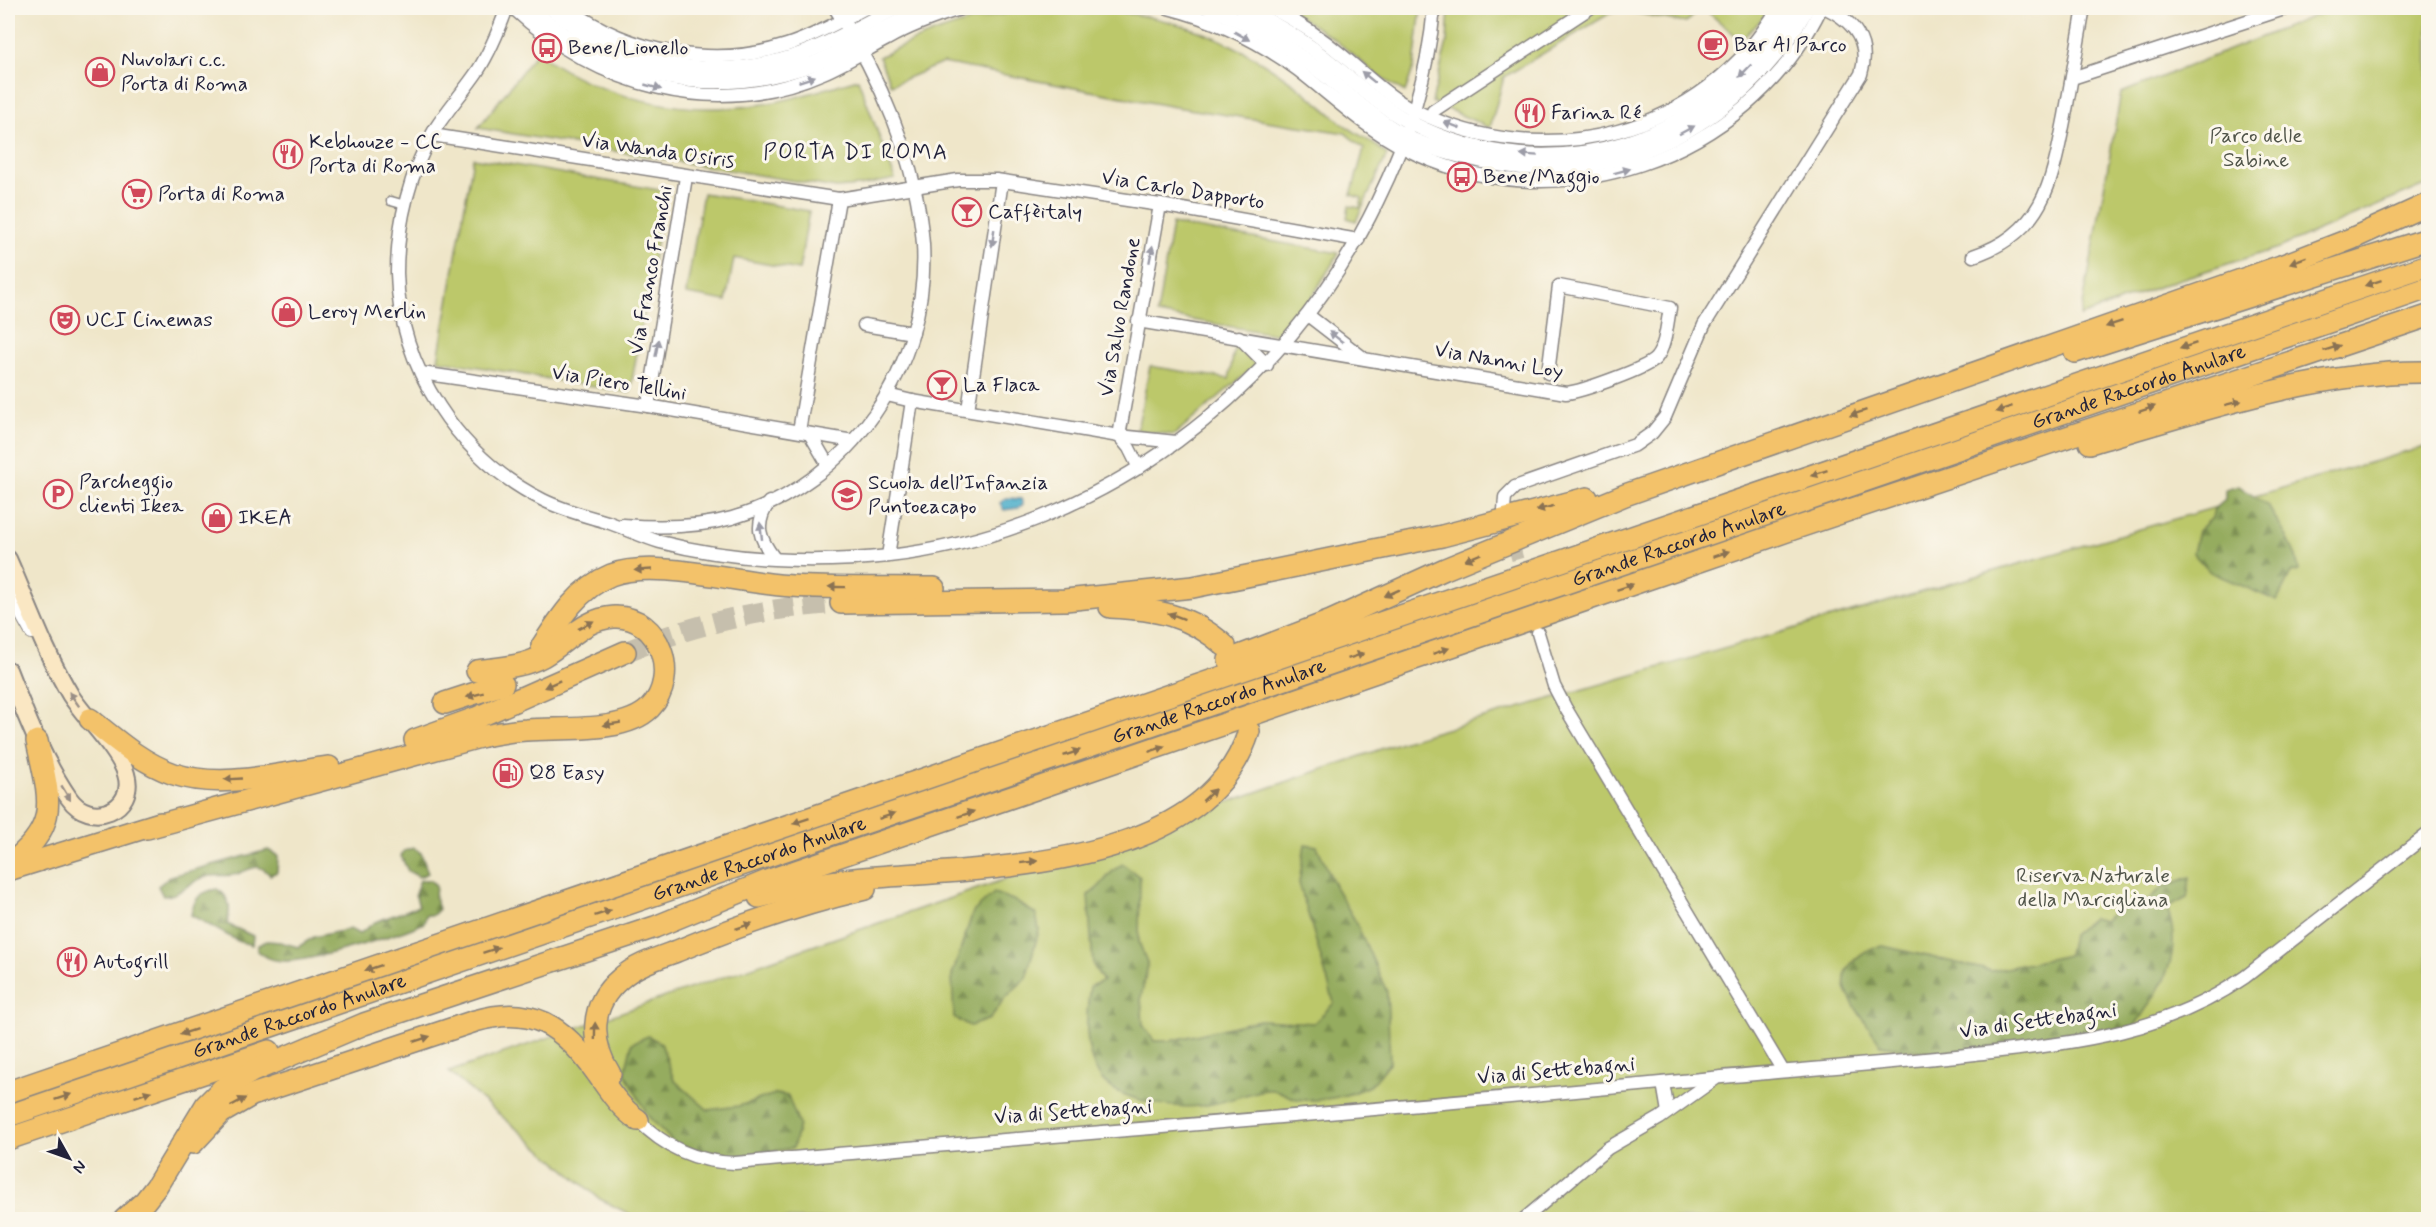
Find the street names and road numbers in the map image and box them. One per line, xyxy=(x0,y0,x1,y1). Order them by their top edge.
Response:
street label: Via Wanda Osiris xyxy=(580,126,736,176)
street label: Via Carlo Dapporto xyxy=(1099,163,1267,217)
street label: Via Franco Franchi xyxy=(622,183,680,357)
street label: Via Salvo Randone xyxy=(1092,235,1148,399)
street label: Via Nanni Loy xyxy=(1432,336,1566,386)
street label: Grande Raccordo Anulare xyxy=(2028,337,2250,437)
street label: Via Piero Tellini xyxy=(550,359,689,407)
street label: Grande Raccordo Anulare xyxy=(1568,495,1790,594)
street label: Grande Raccordo Anulare xyxy=(1108,652,1330,751)
street label: Grande Raccordo Anulare xyxy=(648,809,870,909)
street label: Grande Raccordo Anulare xyxy=(188,967,410,1066)
street label: Via di Settebagni xyxy=(1958,996,2119,1048)
street label: Via di Settebagni xyxy=(1476,1050,1636,1094)
street label: Via di Settebagni xyxy=(993,1093,1153,1133)

